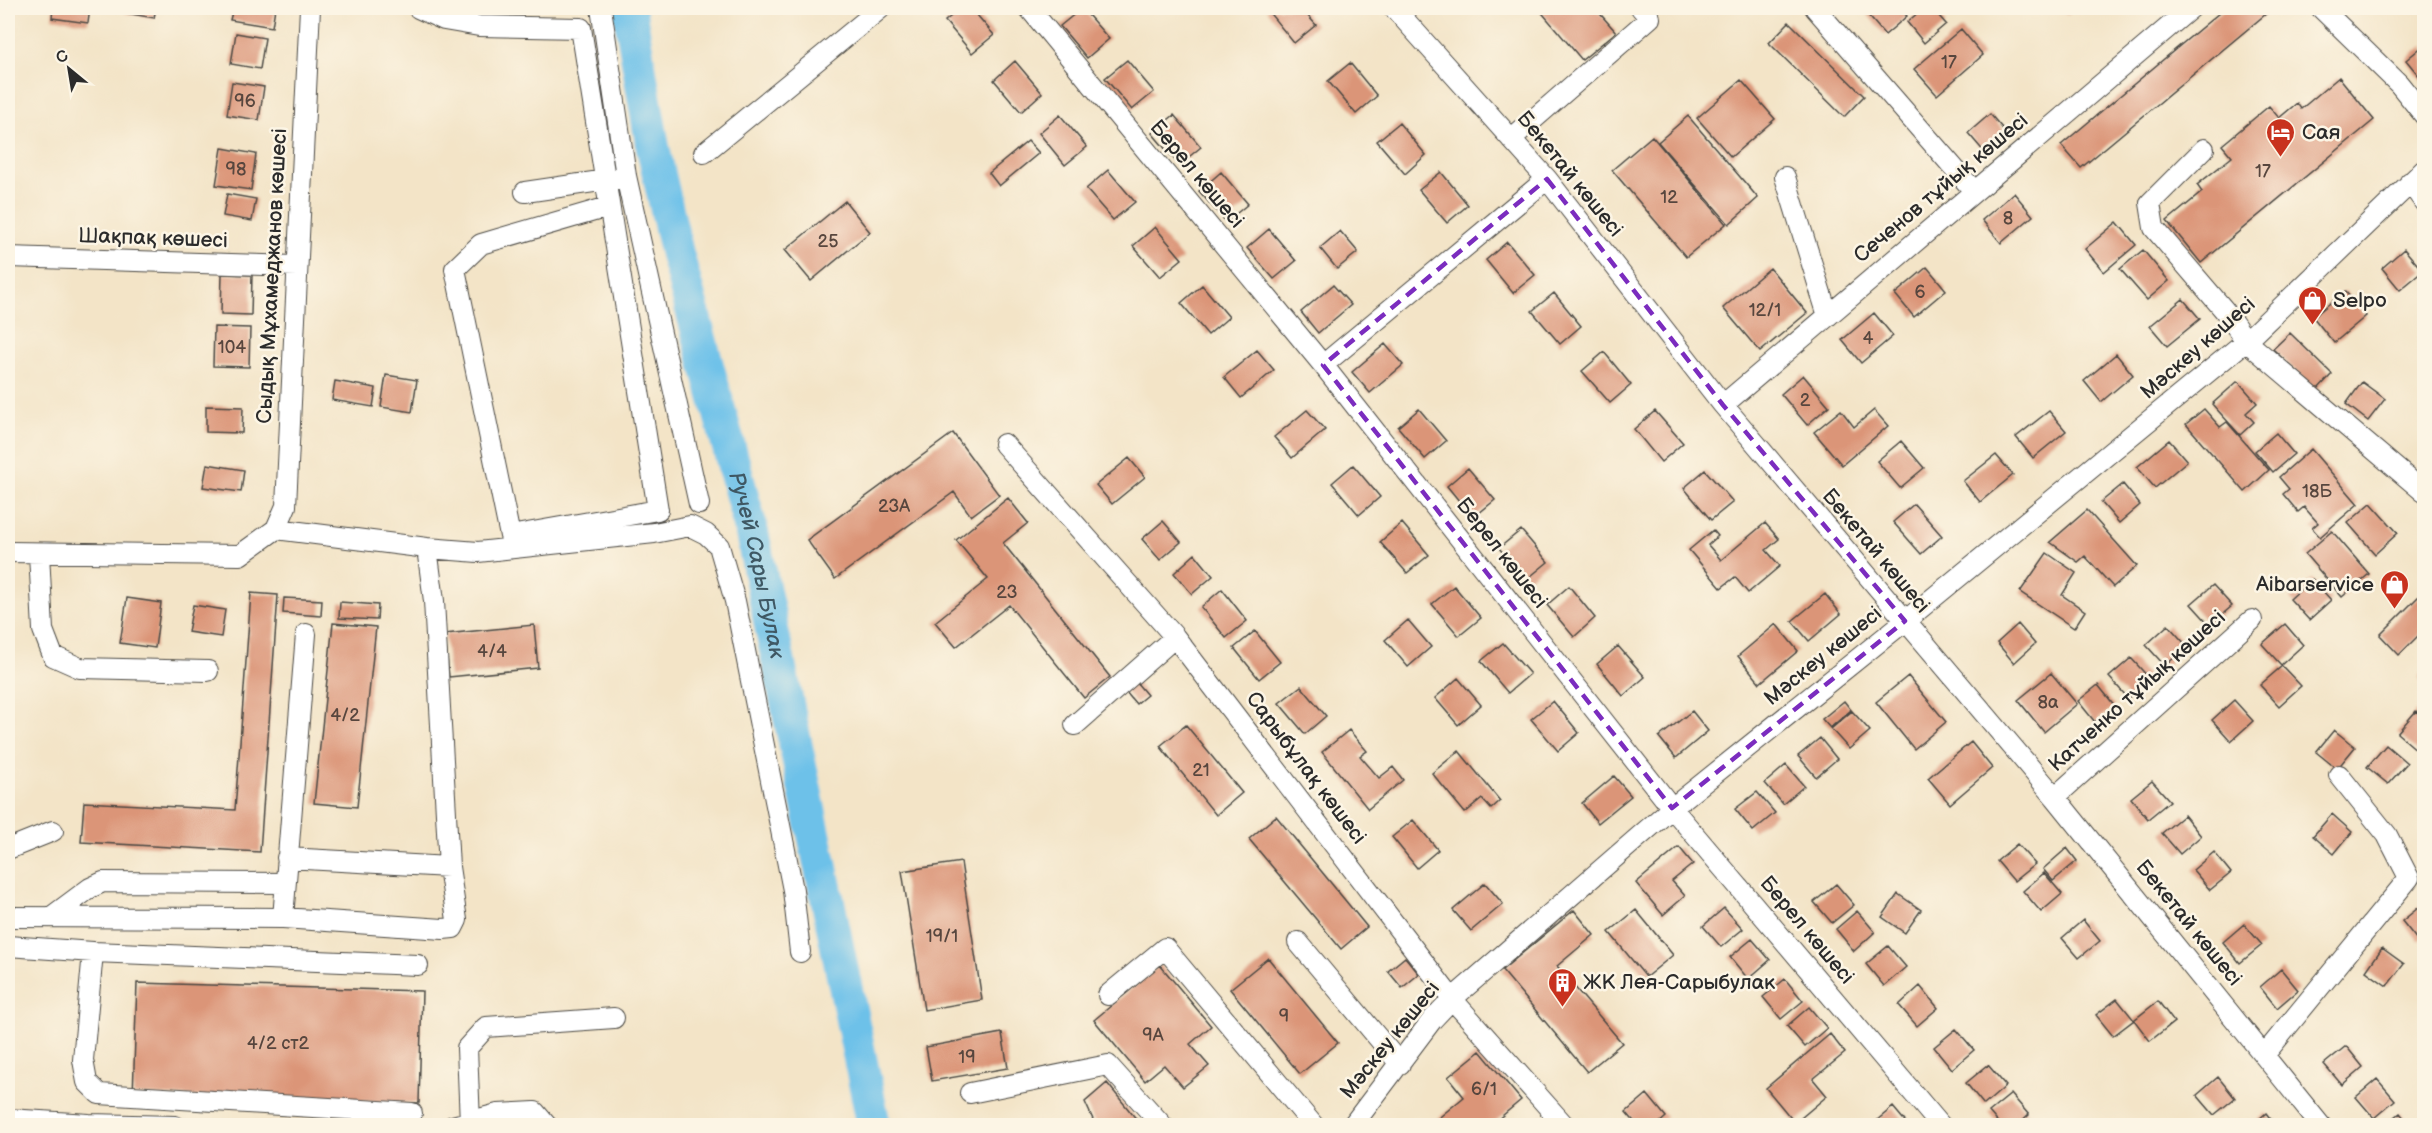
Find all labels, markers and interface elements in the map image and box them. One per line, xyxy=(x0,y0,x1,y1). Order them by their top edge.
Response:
north arrow xyxy=(39,39,99,99)
text: С xyxy=(53,46,72,68)
house number: 17 xyxy=(1941,52,1957,73)
house number: 96 xyxy=(234,91,256,112)
street label: Бекетай көшесі xyxy=(1512,106,1628,242)
street label: Сеченов тұйық көшесі xyxy=(1849,108,2033,268)
street label: Берел көшесі xyxy=(1145,115,1249,233)
hotel icon: Сая xyxy=(2265,116,2297,158)
place label: Сая xyxy=(2302,120,2340,145)
street label: Сыдық Мұхамеджанов көшесі xyxy=(252,128,292,424)
house number: 98 xyxy=(226,159,246,180)
house number: 17 xyxy=(2255,161,2271,182)
house number: 12 xyxy=(1660,187,1678,208)
house number: 8 xyxy=(2003,208,2013,229)
street label: Шақпақ көшесі xyxy=(78,223,228,253)
house number: 25 xyxy=(818,231,838,252)
house number: 6 xyxy=(1915,282,1926,303)
shop icon: Selpo xyxy=(2296,284,2328,326)
place label: Selpo xyxy=(2333,288,2387,313)
street label: Мәскеу көшесі xyxy=(2136,291,2260,405)
house number: 12/1 xyxy=(1749,300,1781,321)
house number: 4 xyxy=(1863,328,1874,349)
house number: 104 xyxy=(218,337,246,358)
house number: 2 xyxy=(1800,390,1811,411)
water label: Ручей Сары Булак xyxy=(723,469,791,661)
house number: 18Б xyxy=(2302,481,2332,502)
street label: Бекетай көшесі xyxy=(1817,484,1935,618)
street label: Берел көшесі xyxy=(1451,493,1553,613)
house number: 23А xyxy=(878,496,910,517)
shop icon: Aibarservice xyxy=(2379,568,2411,610)
place label: Aibarservice xyxy=(2256,572,2374,597)
house number: 23 xyxy=(996,582,1018,603)
street label: Мәскеу көшесі xyxy=(1759,601,1887,711)
street label: Катченко тұйық көшесі xyxy=(2043,605,2231,777)
house number: 4/4 xyxy=(477,641,507,662)
street label: Сарыбұлақ көшесі xyxy=(1241,687,1371,849)
house number: 8а xyxy=(2037,692,2059,713)
house number: 4/2 xyxy=(330,705,360,726)
house number: 21 xyxy=(1192,760,1210,781)
street label: Бекетай көшесі xyxy=(2131,855,2247,991)
street label: Берел көшесі xyxy=(1755,871,1859,989)
house number: 19/1 xyxy=(926,926,958,947)
building icon: ЖК Лея-Сарыбулак xyxy=(1546,966,1578,1008)
place label: ЖК Лея-Сарыбулак xyxy=(1583,970,1775,995)
street label: Мәскеу көшесі xyxy=(1335,976,1445,1104)
house number: 9 xyxy=(1279,1006,1289,1027)
house number: 9А xyxy=(1142,1025,1164,1046)
house number: 4/2 ст2 xyxy=(247,1033,310,1054)
house number: 19 xyxy=(958,1047,976,1068)
house number: 6/1 xyxy=(1471,1079,1497,1100)

